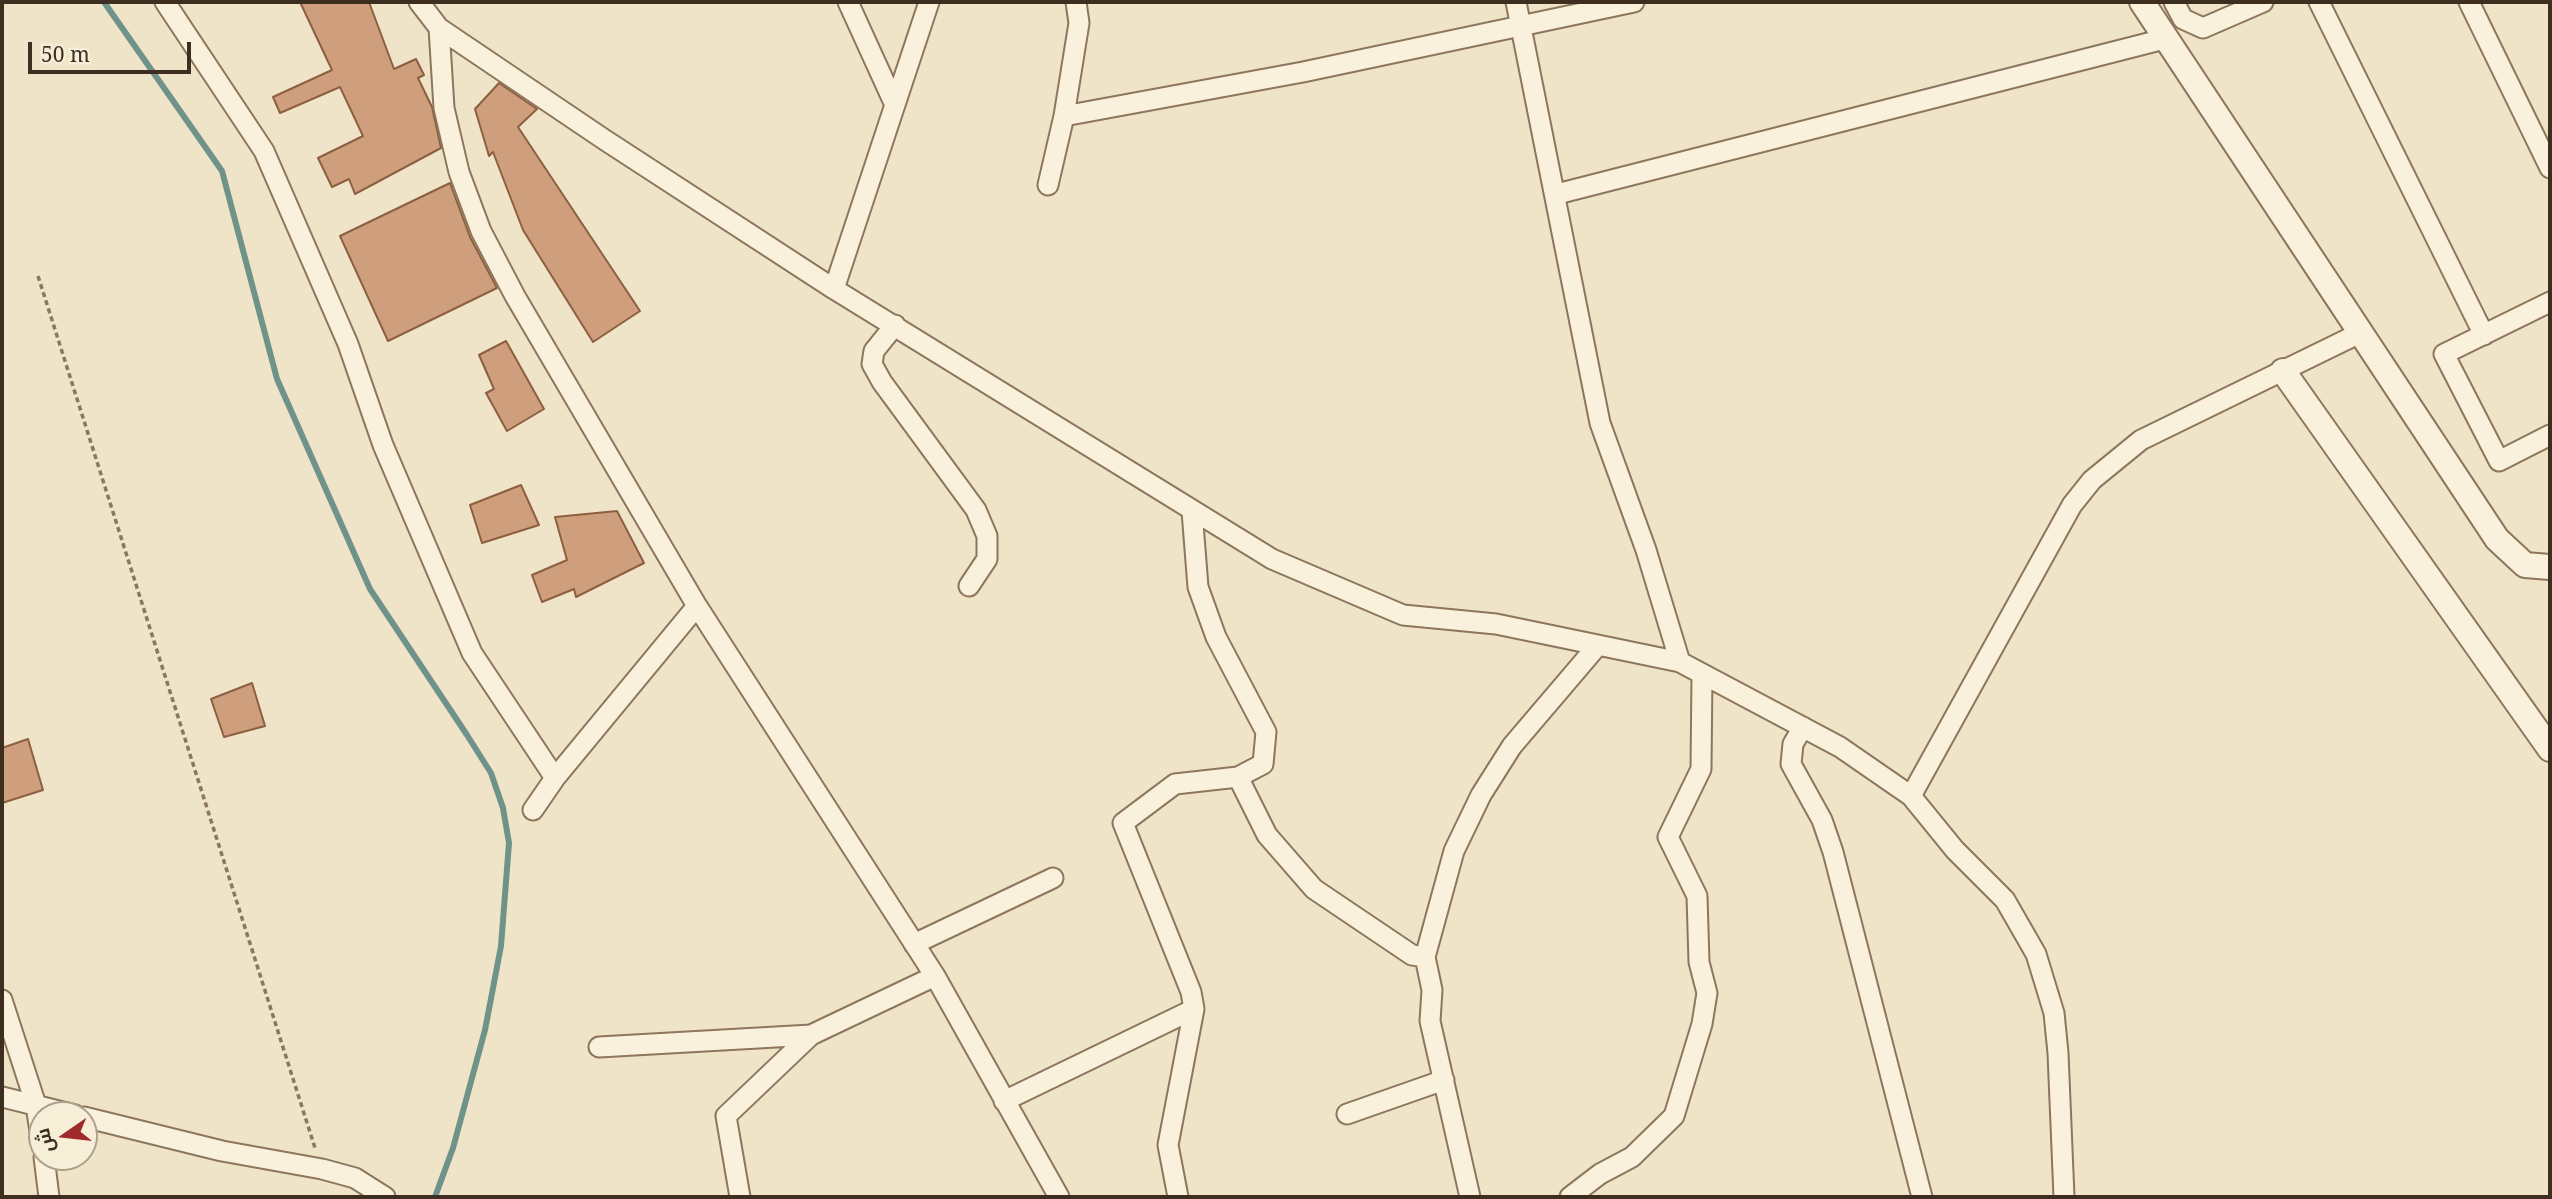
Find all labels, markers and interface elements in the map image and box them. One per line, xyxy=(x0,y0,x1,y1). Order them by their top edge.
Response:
scale bar xyxy=(32,28,194,72)
text: 50 m xyxy=(41,40,90,68)
north arrow xyxy=(28,1101,98,1171)
text: ش xyxy=(29,1126,60,1156)

